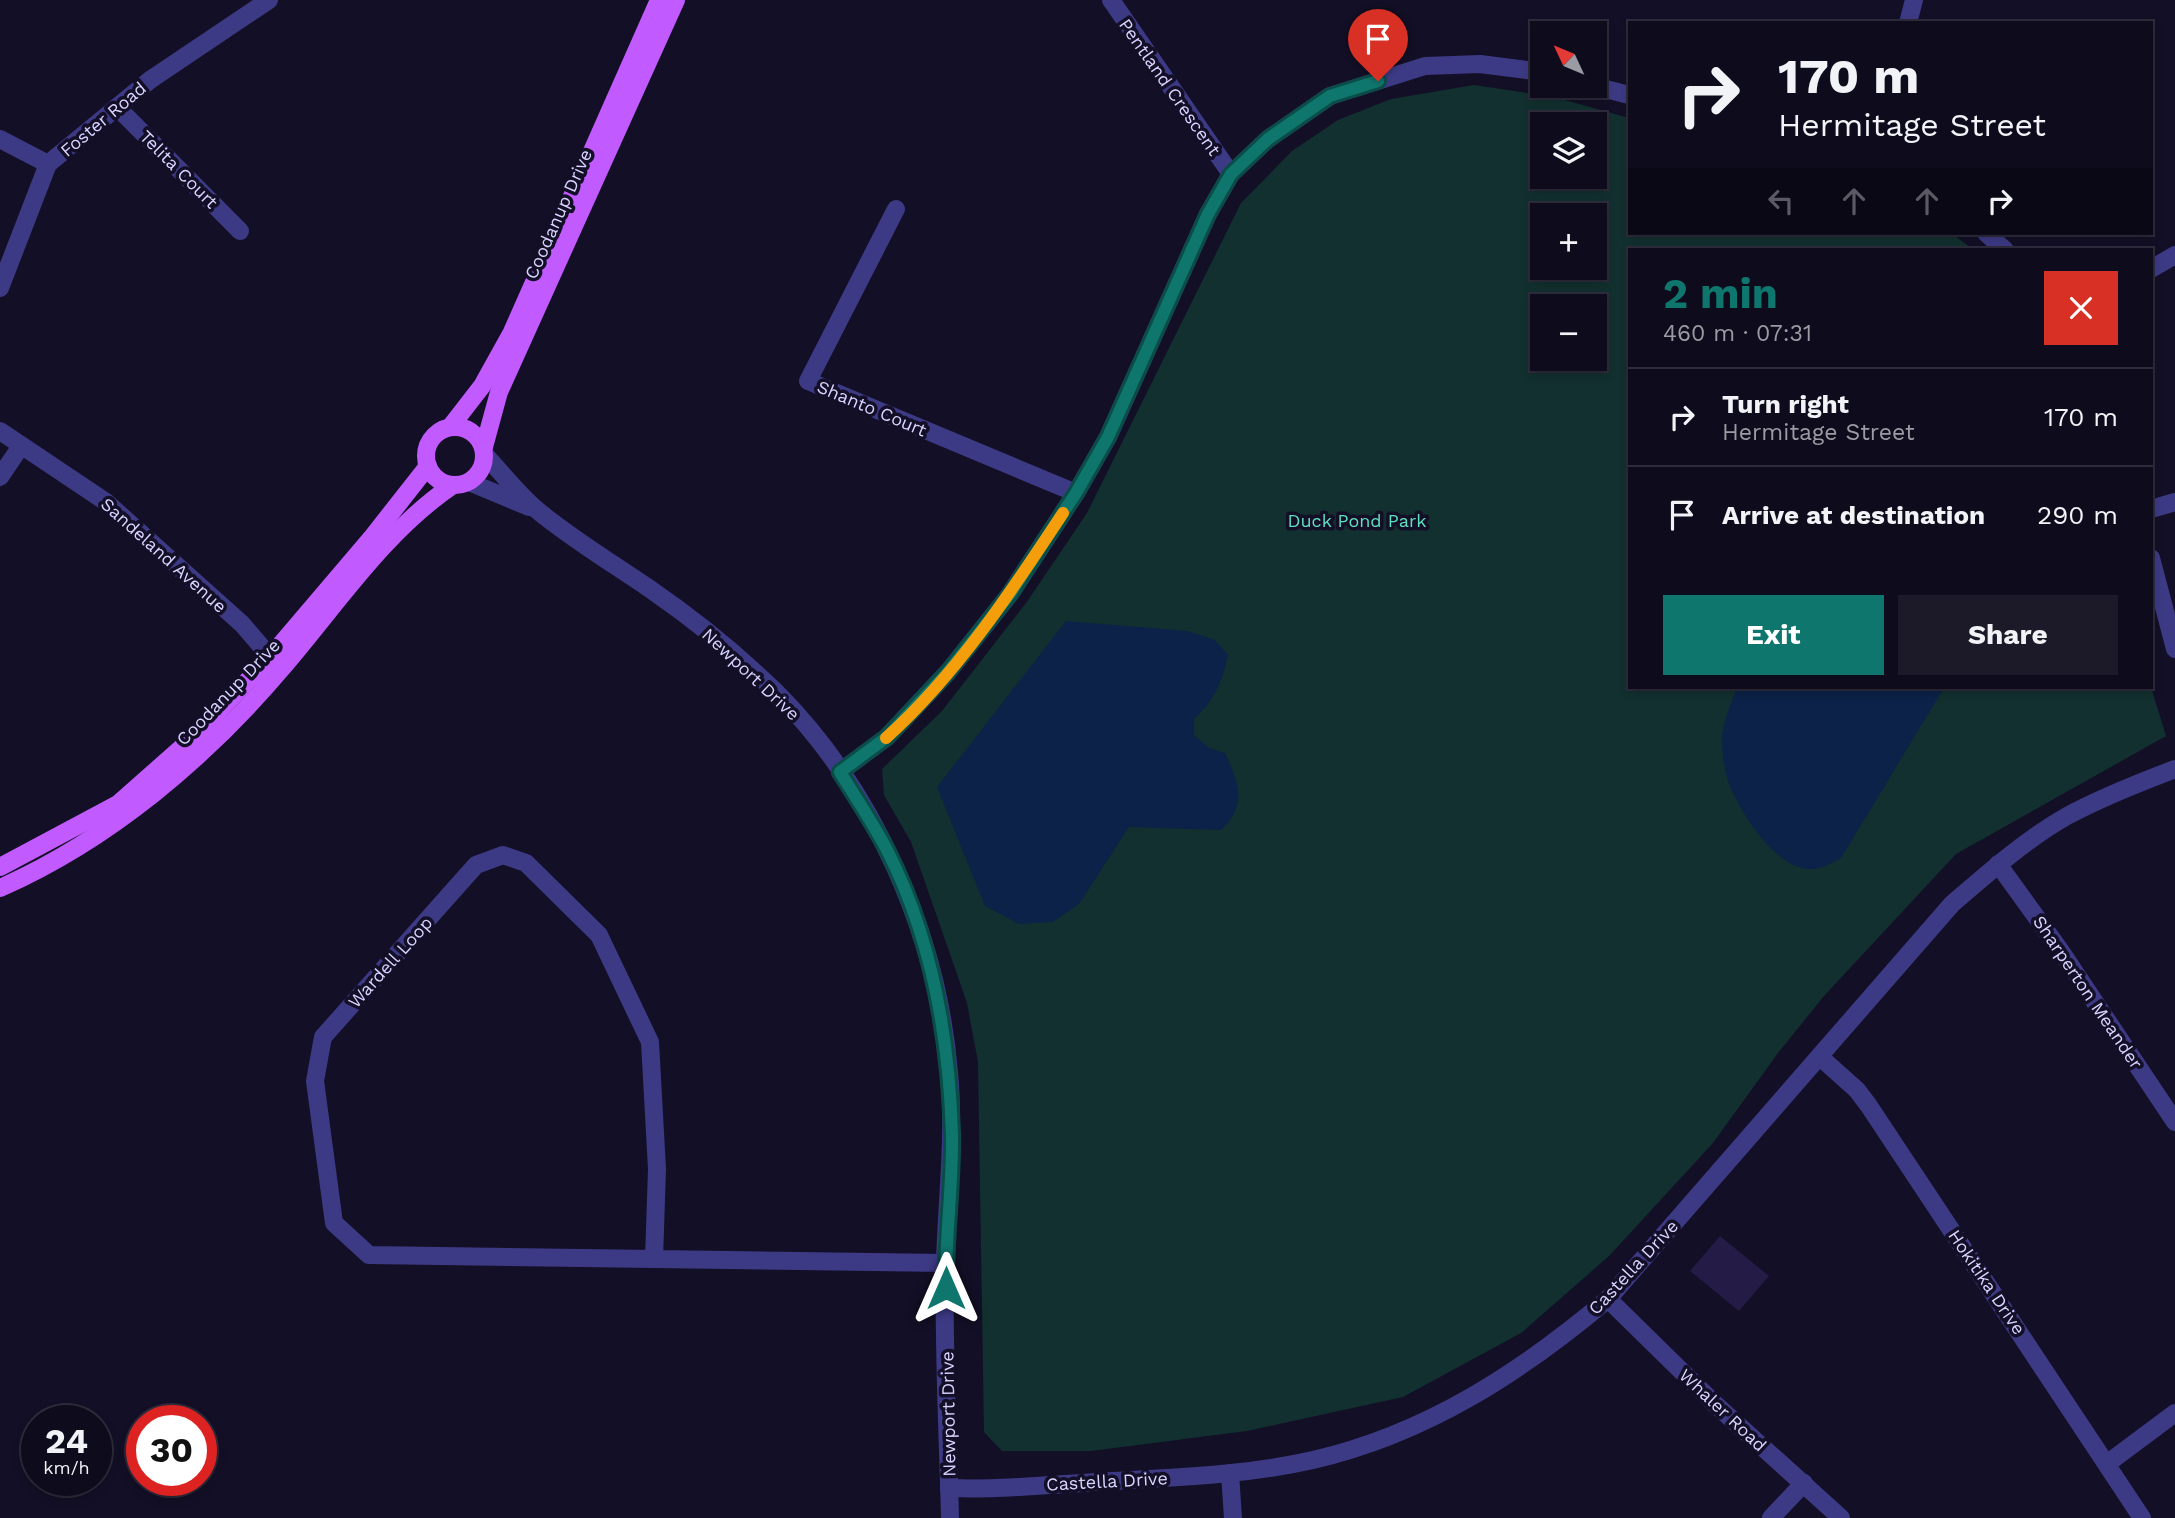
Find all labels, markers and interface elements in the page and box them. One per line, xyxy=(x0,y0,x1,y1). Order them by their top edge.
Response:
pin xyxy=(1348,9,1408,81)
street label: Pentland Crescent xyxy=(1115,14,1225,160)
icon: arrive xyxy=(1359,20,1397,58)
north arrow xyxy=(1530,21,1606,98)
map controls xyxy=(1530,21,1607,371)
text: 170 m xyxy=(1778,47,1919,105)
icon: right xyxy=(1663,49,1754,140)
street label: Foster Road xyxy=(56,77,150,161)
text: Hermitage Street xyxy=(1778,106,2046,144)
button: layers xyxy=(1530,112,1607,189)
street label: Telita Court xyxy=(136,126,223,213)
street label: Coodanup Drive xyxy=(520,146,596,282)
icon: left xyxy=(1762,182,1800,220)
icon: ahead xyxy=(1835,182,1873,220)
icon: ahead xyxy=(1908,182,1946,220)
icon: right xyxy=(1981,182,2019,220)
button: + xyxy=(1530,203,1607,280)
text: 2 min xyxy=(1663,269,1778,318)
button: close xyxy=(2044,271,2118,345)
button: − xyxy=(1530,294,1607,371)
text: 460 m · 07:31 xyxy=(1663,320,1812,347)
street label: Shanto Court xyxy=(814,375,930,441)
text: Turn right xyxy=(1722,389,1849,419)
icon: right xyxy=(1663,398,1701,436)
text: 170 m xyxy=(2044,402,2118,432)
text: Hermitage Street xyxy=(1722,419,1915,446)
street label: Sandeland Avenue xyxy=(97,493,231,617)
icon: arrive xyxy=(1663,496,1701,534)
text: Arrive at destination xyxy=(1722,500,1985,530)
text: 290 m xyxy=(2037,500,2118,530)
park label: Duck Pond Park xyxy=(1287,510,1427,531)
button: Exit xyxy=(1663,595,1884,675)
button: Share xyxy=(1898,595,2118,675)
street label: Newport Drive xyxy=(698,623,804,725)
street label: Coodanup Drive xyxy=(172,634,284,750)
street label: Sharperton Meander xyxy=(2029,911,2147,1073)
street label: Wardell Loop xyxy=(344,912,436,1012)
street label: Castella Drive xyxy=(1584,1215,1682,1319)
street label: Hokitika Drive xyxy=(1944,1226,2030,1338)
position arrow xyxy=(909,1251,983,1325)
street label: Newport Drive xyxy=(936,1351,960,1477)
street label: Whaler Road xyxy=(1675,1364,1771,1456)
speed limit sign: 30 xyxy=(126,1405,217,1496)
text: 24 xyxy=(45,1420,88,1462)
text: km/h xyxy=(43,1457,90,1478)
street label: Castella Drive xyxy=(1046,1467,1168,1495)

